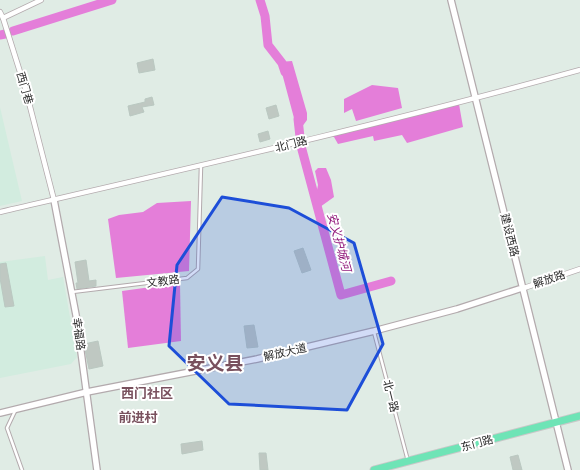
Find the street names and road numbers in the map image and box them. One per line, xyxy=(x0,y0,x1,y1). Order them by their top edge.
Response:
street label: 西门巷 xyxy=(15,70,35,106)
street label: 北门路 xyxy=(274,134,308,154)
street label: 建设西路 xyxy=(499,212,521,258)
street label: 解放路 xyxy=(531,268,567,290)
street label: 文教路 xyxy=(146,273,180,289)
street label: 幸福路 xyxy=(71,317,87,351)
street label: 解放大道 xyxy=(262,341,308,363)
street label: 北一路 xyxy=(381,379,401,413)
street label: 东门路 xyxy=(460,433,494,453)

